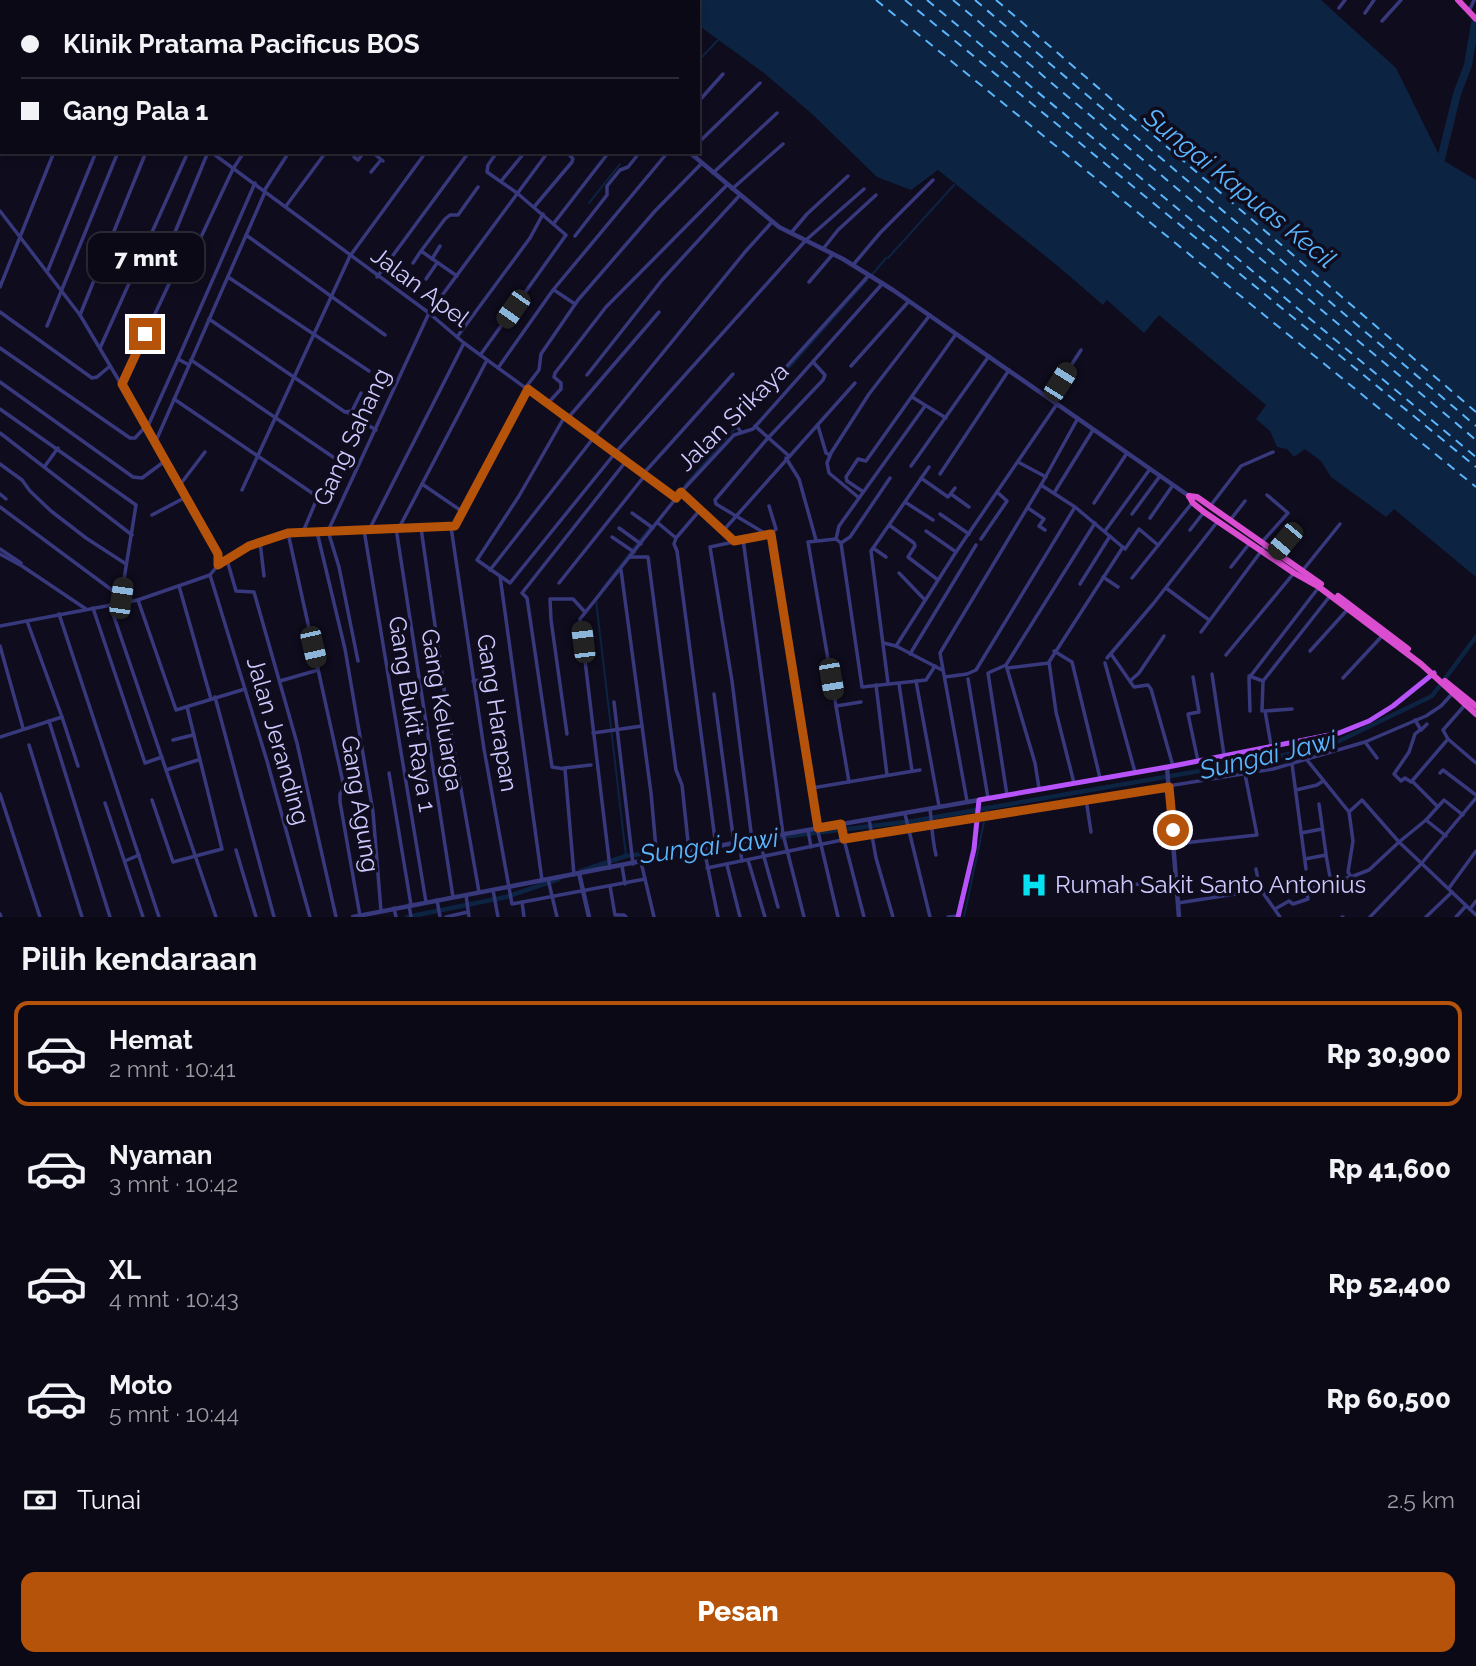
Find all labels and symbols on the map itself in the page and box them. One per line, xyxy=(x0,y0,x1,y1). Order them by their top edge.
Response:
water label: Sungai Kapuas Kecil xyxy=(1137,101,1342,275)
callout: 7 mnt xyxy=(87,232,203,282)
street label: Jalan Apel xyxy=(366,240,475,333)
car xyxy=(493,286,534,332)
route end xyxy=(129,318,161,350)
street label: Jalan Srikaya xyxy=(671,356,794,477)
car xyxy=(1040,359,1081,405)
street label: Gang Sahang xyxy=(307,363,396,510)
car xyxy=(1264,518,1307,564)
car xyxy=(108,576,135,620)
street label: Gang Bukit Raya 1 xyxy=(383,614,442,814)
car xyxy=(571,620,596,664)
car xyxy=(299,624,328,670)
street label: Gang Keluarga xyxy=(415,627,470,793)
street label: Gang Harapan xyxy=(471,632,524,794)
street label: Jalan Jeranding xyxy=(241,654,316,828)
car xyxy=(818,656,845,702)
water label: Sungai Jawi xyxy=(1196,724,1341,786)
street label: Gang Agung xyxy=(335,733,386,874)
route start xyxy=(1157,814,1189,846)
water label: Sungai Jawi xyxy=(637,822,781,870)
hospital icon: Rumah Sakit Santo Antonius xyxy=(1019,870,1049,900)
place label: Rumah Sakit Santo Antonius xyxy=(1055,870,1366,899)

